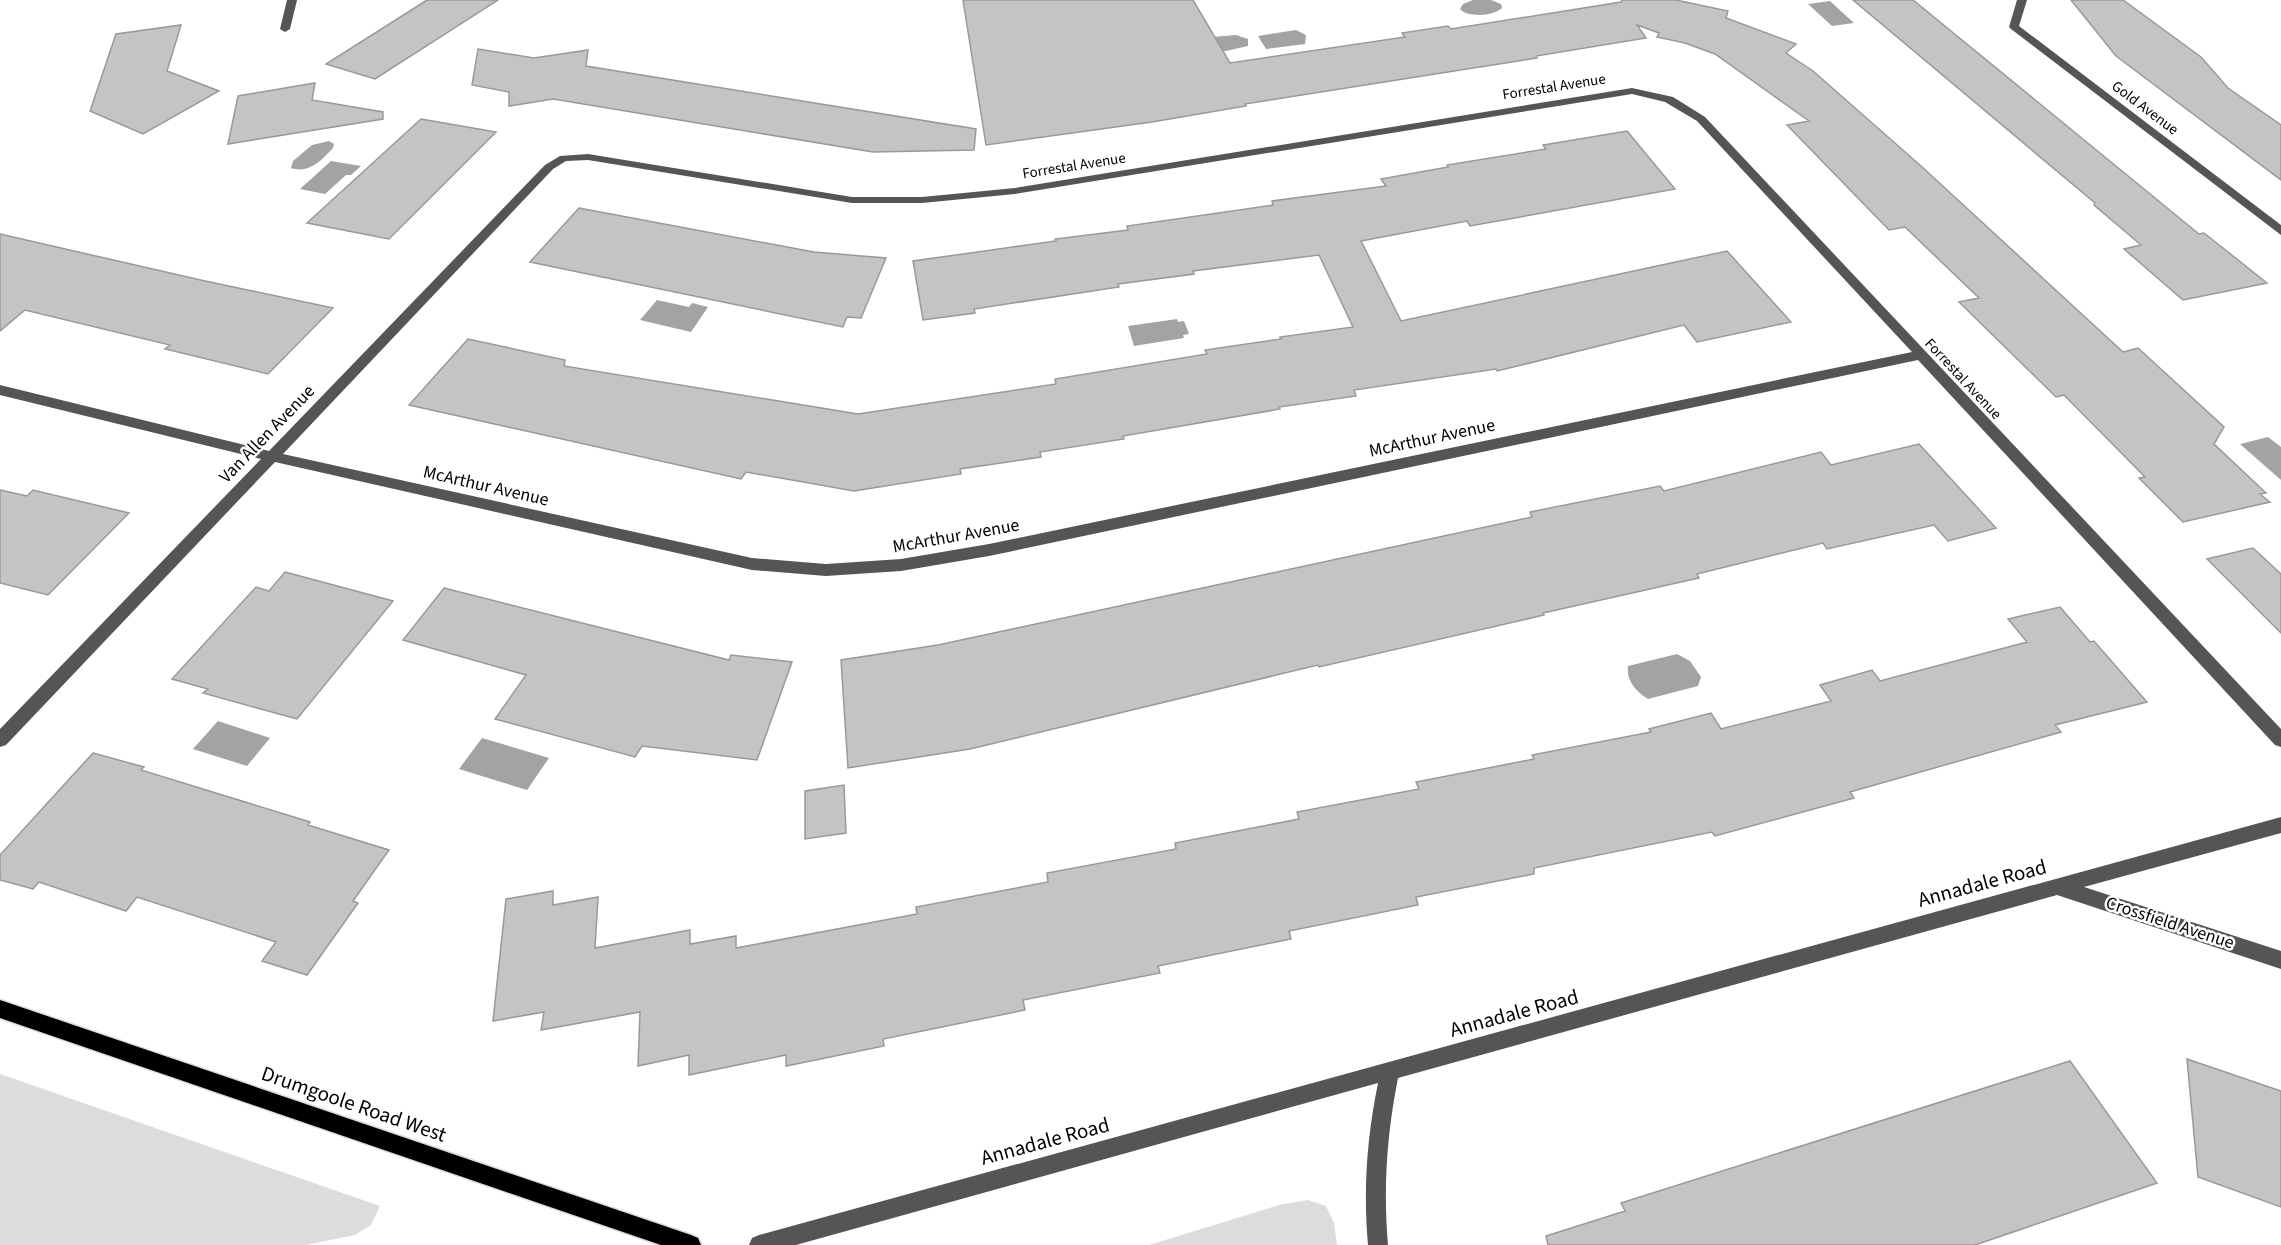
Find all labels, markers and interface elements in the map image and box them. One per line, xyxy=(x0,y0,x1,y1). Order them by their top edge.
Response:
street label: Forrestal Avenue xyxy=(1501,68,1607,106)
street label: Gold Avenue xyxy=(2107,76,2183,140)
street label: Forrestal Avenue xyxy=(1021,147,1127,185)
street label: Forrestal Avenue xyxy=(1920,334,2006,424)
street label: Van Allen Avenue xyxy=(213,379,321,489)
street label: McArthur Avenue xyxy=(1367,412,1497,464)
street label: McArthur Avenue xyxy=(421,459,551,513)
street label: McArthur Avenue xyxy=(891,513,1021,559)
street label: Annadale Road xyxy=(1914,851,2050,915)
street label: Crossfield Avenue xyxy=(2103,890,2237,956)
street label: Annadale Road xyxy=(1446,981,1582,1045)
street label: Drumgoole Road West xyxy=(258,1058,450,1150)
street label: Annadale Road xyxy=(977,1109,1113,1173)

